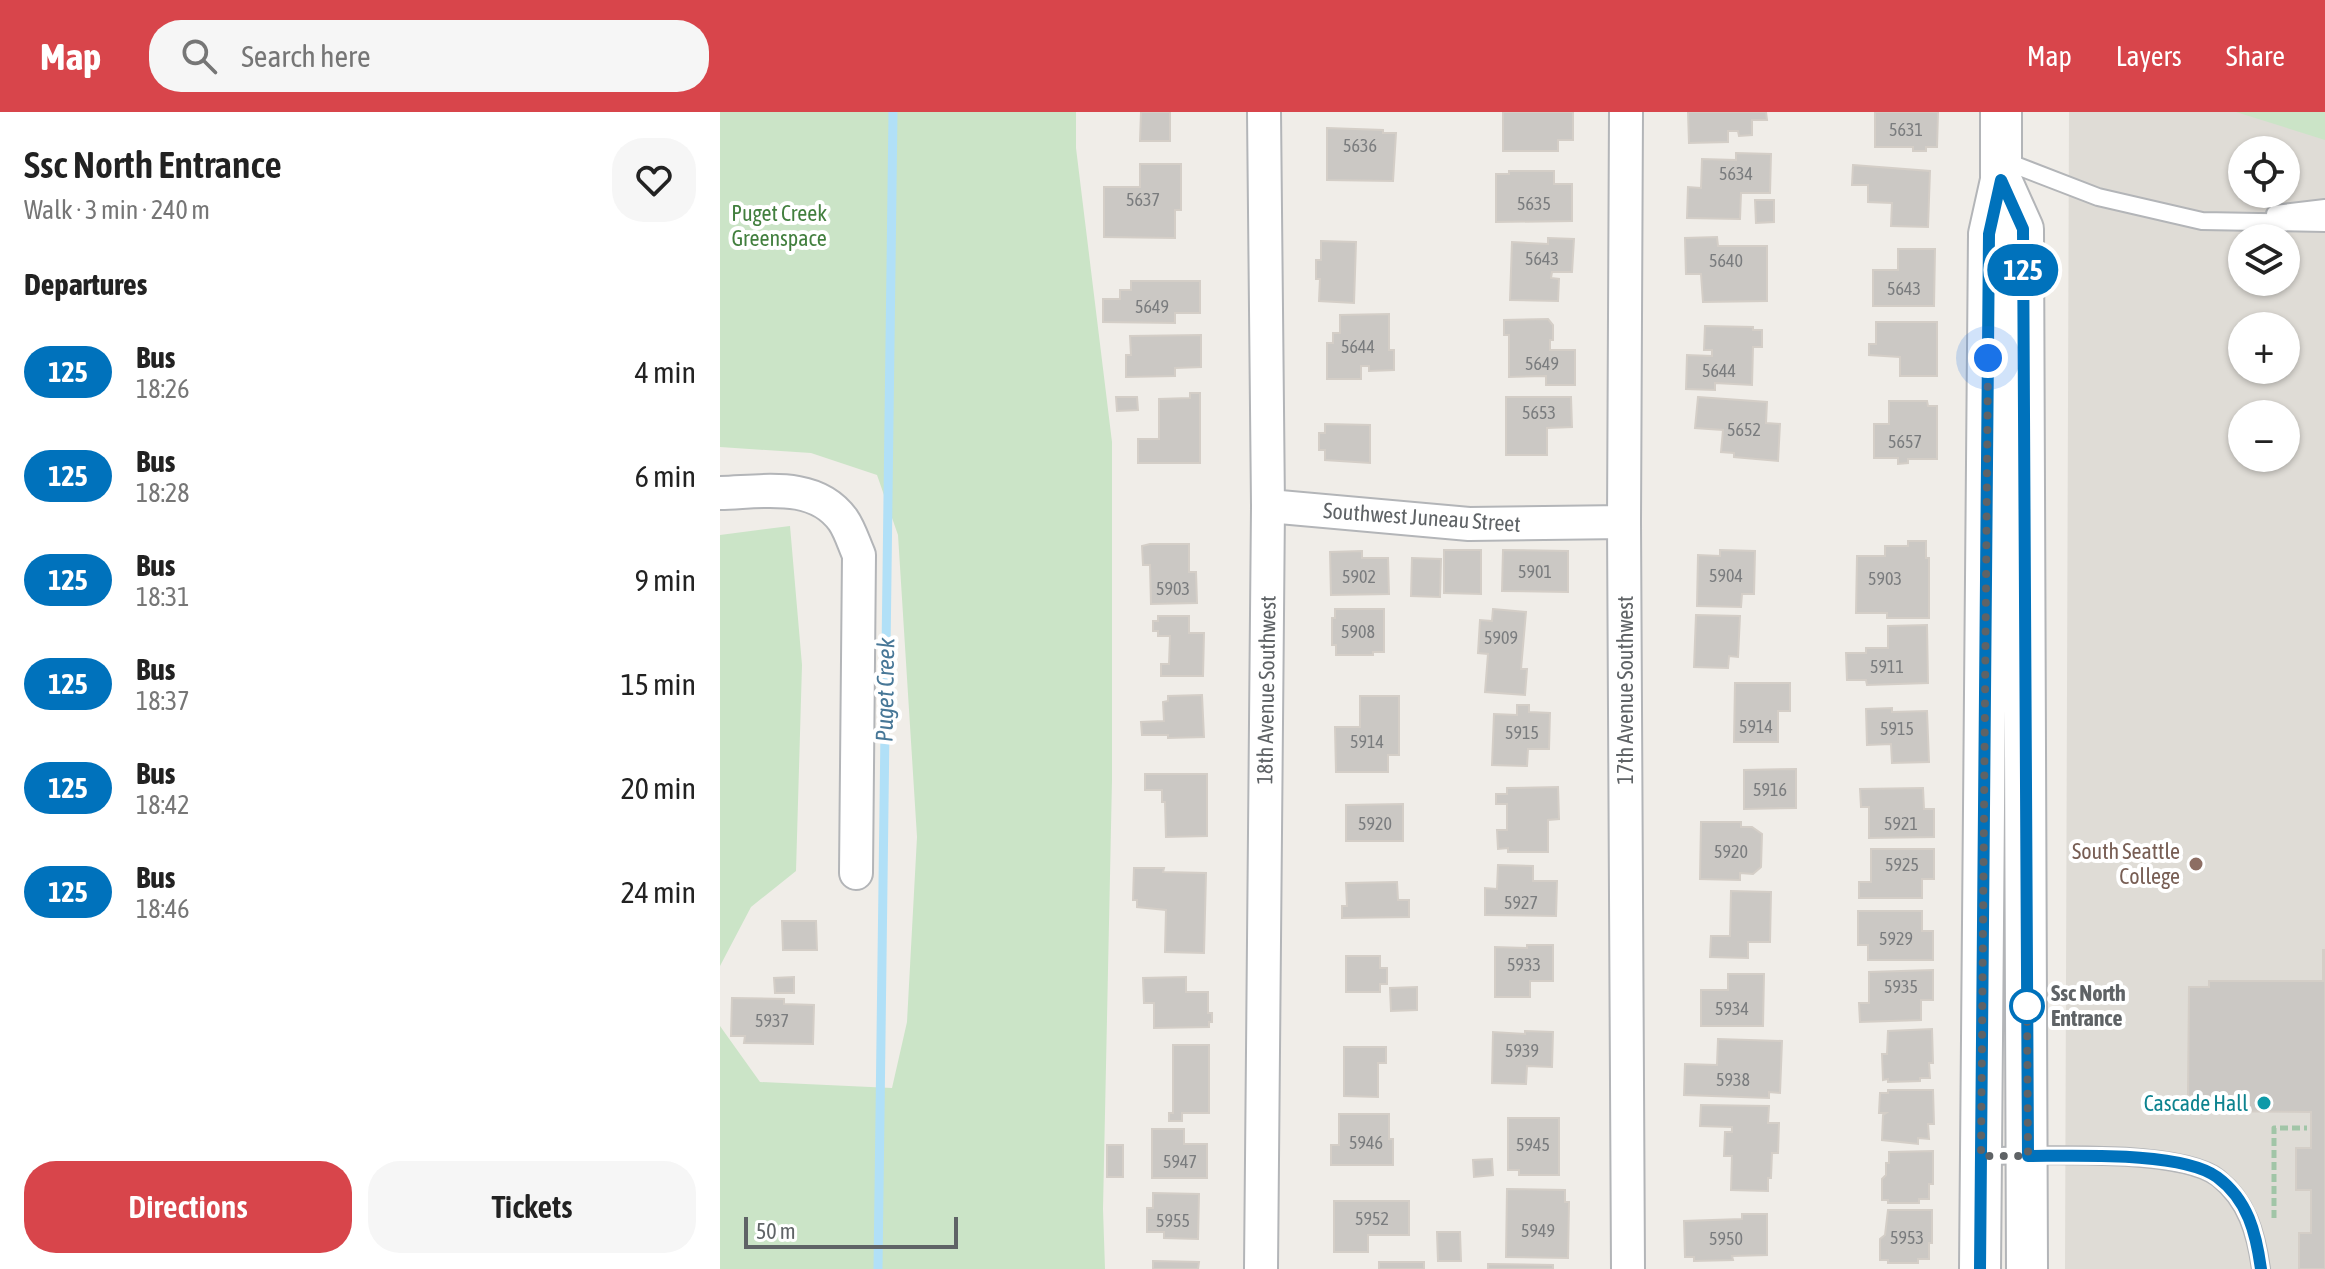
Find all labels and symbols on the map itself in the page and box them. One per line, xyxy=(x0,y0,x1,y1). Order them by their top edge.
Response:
house number: 5631 xyxy=(1889,119,1923,140)
house number: 5636 xyxy=(1343,135,1377,156)
house number: 5634 xyxy=(1719,163,1753,184)
house number: 5637 xyxy=(1126,189,1160,210)
house number: 5635 xyxy=(1517,193,1551,214)
park label: Puget Creek Greenspace xyxy=(731,200,827,251)
line badge: 125 xyxy=(1977,244,2069,296)
house number: 5643 xyxy=(1525,248,1559,269)
house number: 5640 xyxy=(1709,250,1743,271)
house number: 5643 xyxy=(1887,278,1921,299)
house number: 5649 xyxy=(1135,296,1169,317)
house number: 5644 xyxy=(1341,336,1375,357)
your location xyxy=(1968,338,2008,378)
house number: 5649 xyxy=(1525,353,1559,374)
house number: 5644 xyxy=(1702,360,1736,381)
house number: 5653 xyxy=(1522,402,1556,423)
house number: 5652 xyxy=(1727,419,1761,440)
house number: 5657 xyxy=(1888,431,1922,452)
street label: Southwest Juneau Street xyxy=(1322,497,1522,537)
house number: 5901 xyxy=(1518,561,1552,582)
house number: 5904 xyxy=(1709,565,1743,586)
house number: 5902 xyxy=(1342,566,1376,587)
house number: 5903 xyxy=(1868,568,1902,589)
house number: 5903 xyxy=(1156,578,1190,599)
street label: 18th Avenue Southwest xyxy=(1251,595,1281,785)
street label: 17th Avenue Southwest xyxy=(1612,596,1638,784)
house number: 5908 xyxy=(1341,621,1375,642)
house number: 5909 xyxy=(1484,627,1518,648)
water label: Puget Creek xyxy=(871,637,899,742)
house number: 5911 xyxy=(1870,656,1904,677)
house number: 5914 xyxy=(1739,716,1773,737)
house number: 5915 xyxy=(1880,718,1914,739)
house number: 5915 xyxy=(1505,722,1539,743)
house number: 5914 xyxy=(1350,731,1384,752)
house number: 5916 xyxy=(1753,779,1787,800)
house number: 5920 xyxy=(1358,813,1392,834)
house number: 5921 xyxy=(1884,813,1918,834)
place label: South Seattle College xyxy=(2072,838,2180,889)
house number: 5920 xyxy=(1714,841,1748,862)
house number: 5925 xyxy=(1885,854,1919,875)
marker: South Seattle College xyxy=(2187,855,2205,873)
house number: 5927 xyxy=(1504,892,1538,913)
house number: 5929 xyxy=(1879,928,1913,949)
house number: 5933 xyxy=(1507,954,1541,975)
house number: 5935 xyxy=(1884,976,1918,997)
place label: Ssc North Entrance xyxy=(2051,980,2126,1031)
marker: Ssc North Entrance xyxy=(2010,989,2044,1023)
house number: 5934 xyxy=(1715,998,1749,1019)
house number: 5937 xyxy=(755,1010,789,1031)
house number: 5939 xyxy=(1505,1040,1539,1061)
house number: 5938 xyxy=(1716,1069,1750,1090)
place label: Cascade Hall xyxy=(2144,1090,2248,1116)
marker: Cascade Hall xyxy=(2255,1094,2273,1112)
house number: 5946 xyxy=(1349,1132,1383,1153)
house number: 5945 xyxy=(1516,1134,1550,1155)
house number: 5947 xyxy=(1163,1151,1197,1172)
house number: 5952 xyxy=(1355,1208,1389,1229)
house number: 5955 xyxy=(1156,1210,1190,1231)
scale bar xyxy=(744,1213,958,1249)
house number: 5949 xyxy=(1521,1220,1555,1241)
house number: 5953 xyxy=(1890,1227,1924,1248)
house number: 5950 xyxy=(1709,1228,1743,1249)

